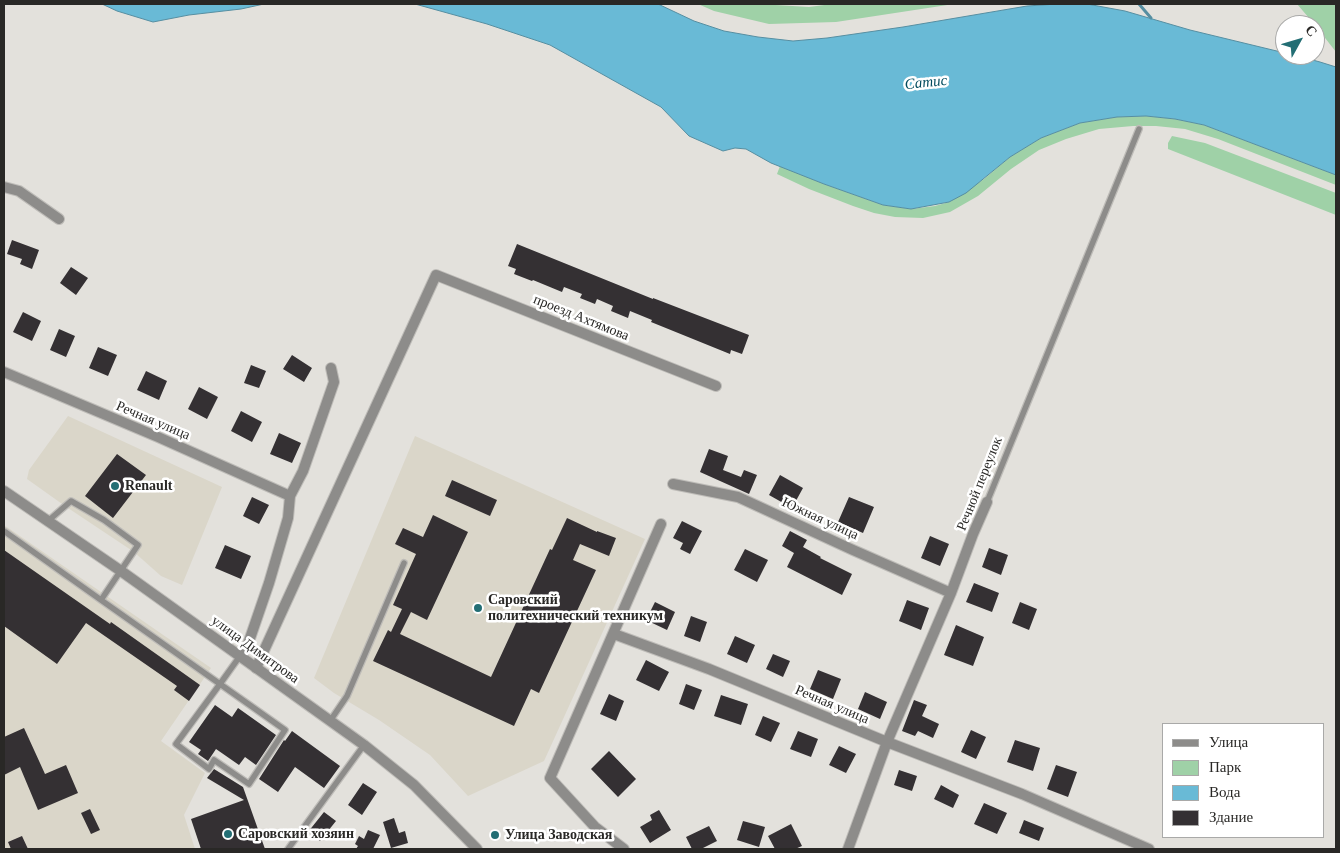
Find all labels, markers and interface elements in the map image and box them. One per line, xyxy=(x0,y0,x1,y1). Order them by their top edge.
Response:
north arrow xyxy=(1275,15,1325,65)
text: С xyxy=(1302,22,1320,40)
water label: Сатис xyxy=(904,72,948,94)
street label: проезд Ахтямова xyxy=(531,291,631,345)
street label: Речная улица xyxy=(113,398,193,444)
street label: Речной переулок xyxy=(954,435,1006,533)
place label: Renault xyxy=(125,478,172,494)
marker: Renault xyxy=(109,480,121,492)
street label: Южная улица xyxy=(779,494,861,544)
place label: Саровский политехнический техникум xyxy=(488,592,663,624)
marker: Саровский политехнический техникум xyxy=(472,602,484,614)
street label: улица Димитрова xyxy=(208,613,302,687)
street label: Речная улица xyxy=(792,682,872,728)
legend xyxy=(1162,723,1325,838)
text: Улица xyxy=(1209,734,1248,750)
text: Парк xyxy=(1209,759,1241,775)
text: Вода xyxy=(1209,784,1240,800)
text: Здание xyxy=(1209,809,1253,825)
place label: Саровский хозяин xyxy=(238,826,354,842)
place label: Улица Заводская xyxy=(505,827,612,843)
marker: Саровский хозяин xyxy=(222,828,234,840)
marker: Улица Заводская xyxy=(489,829,501,841)

